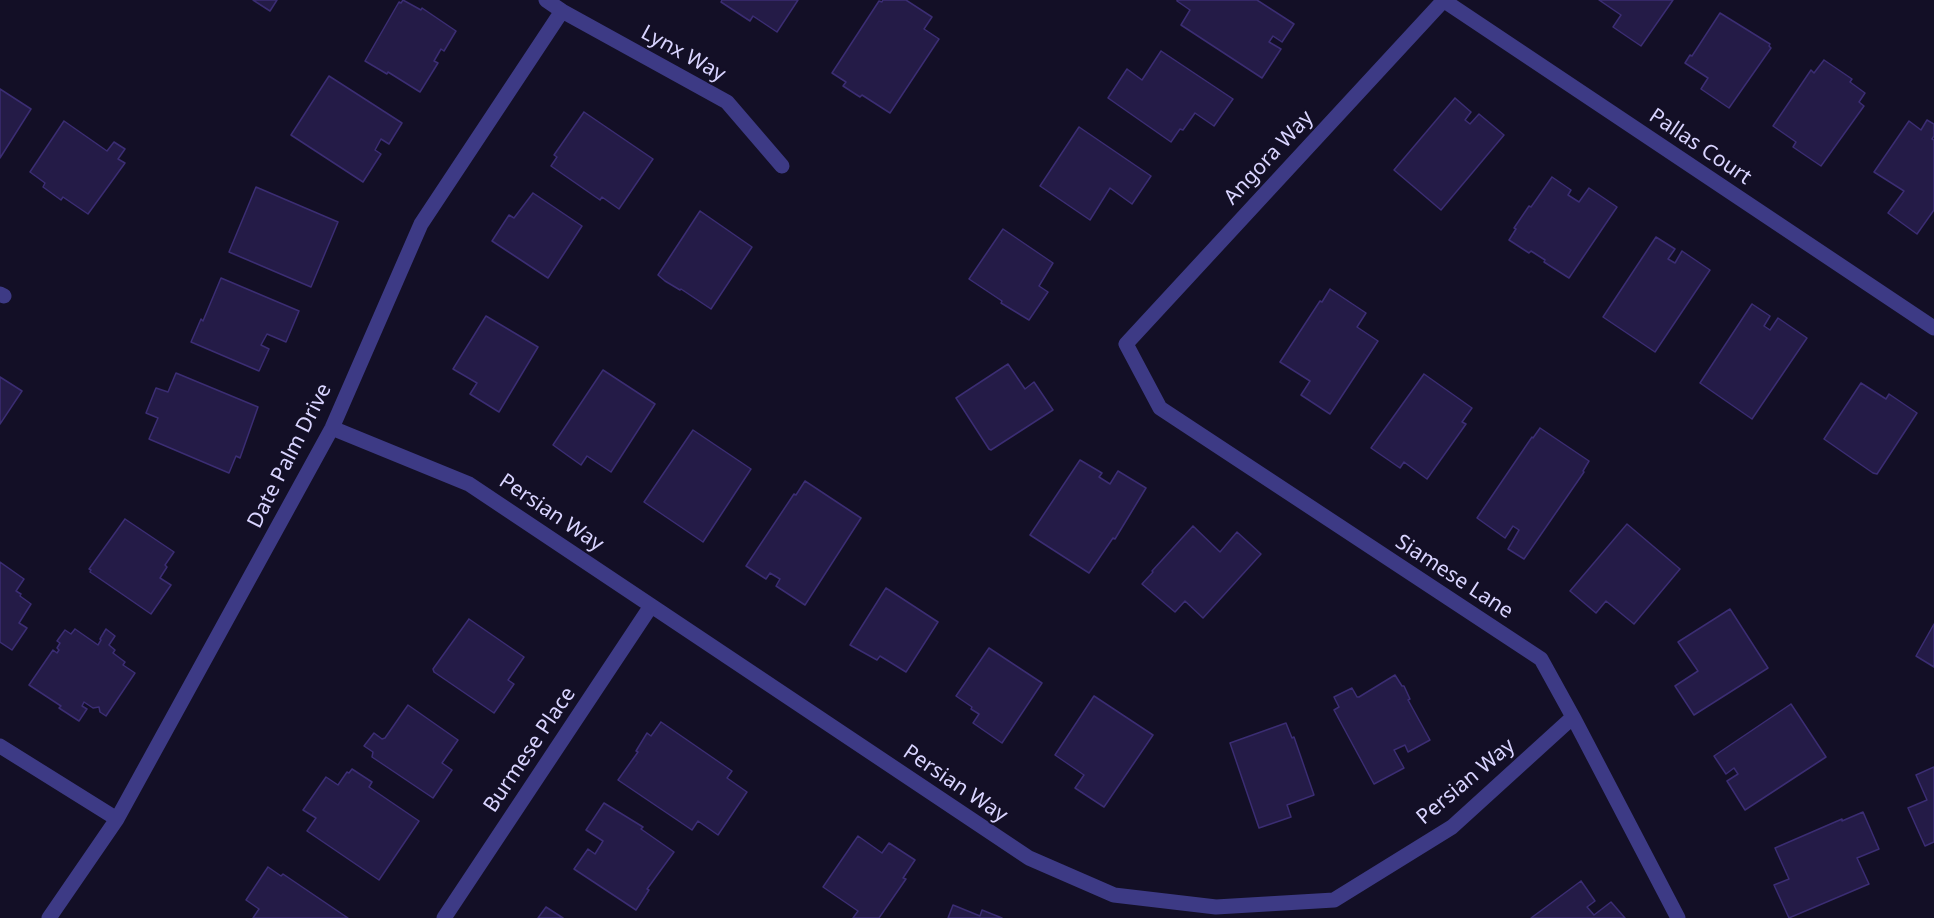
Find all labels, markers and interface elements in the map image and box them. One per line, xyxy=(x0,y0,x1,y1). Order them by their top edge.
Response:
street label: Lynx Way xyxy=(636,20,730,88)
street label: Pallas Court xyxy=(1644,104,1756,190)
street label: Angora Way xyxy=(1219,106,1319,210)
street label: Date Palm Drive xyxy=(243,379,337,533)
street label: Persian Way xyxy=(494,469,608,557)
street label: Siamese Lane xyxy=(1390,530,1518,624)
street label: Burmese Place xyxy=(479,682,581,818)
street label: Persian Way xyxy=(1412,734,1520,830)
street label: Persian Way xyxy=(898,740,1012,828)

